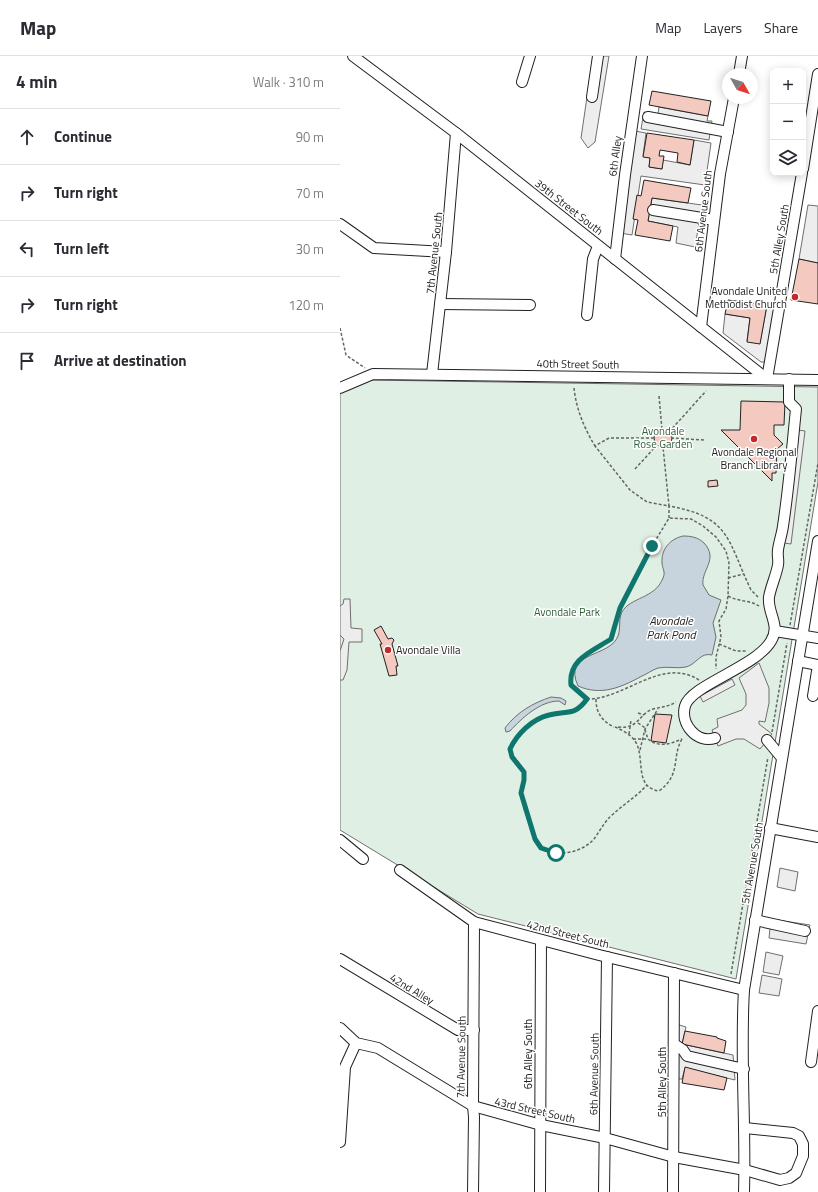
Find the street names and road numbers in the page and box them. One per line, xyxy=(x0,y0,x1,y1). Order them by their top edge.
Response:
street label: 6th Alley xyxy=(604,134,626,177)
street label: 6th Avenue South xyxy=(690,169,716,253)
street label: 39th Street South xyxy=(532,175,607,239)
street label: 5th Alley South xyxy=(765,203,793,275)
street label: 7th Avenue South xyxy=(422,211,446,295)
street label: 40th Street South xyxy=(537,355,620,373)
street label: 5th Avenue South xyxy=(737,821,767,905)
street label: 42nd Street South xyxy=(525,916,611,952)
street label: 42nd Alley xyxy=(387,970,438,1009)
street label: 7th Avenue South xyxy=(452,1016,470,1098)
street label: 6th Alley South xyxy=(520,1019,536,1089)
street label: 6th Avenue South xyxy=(585,1033,603,1115)
street label: 5th Alley South xyxy=(654,1047,670,1117)
street label: 43rd Street South xyxy=(493,1093,577,1127)

